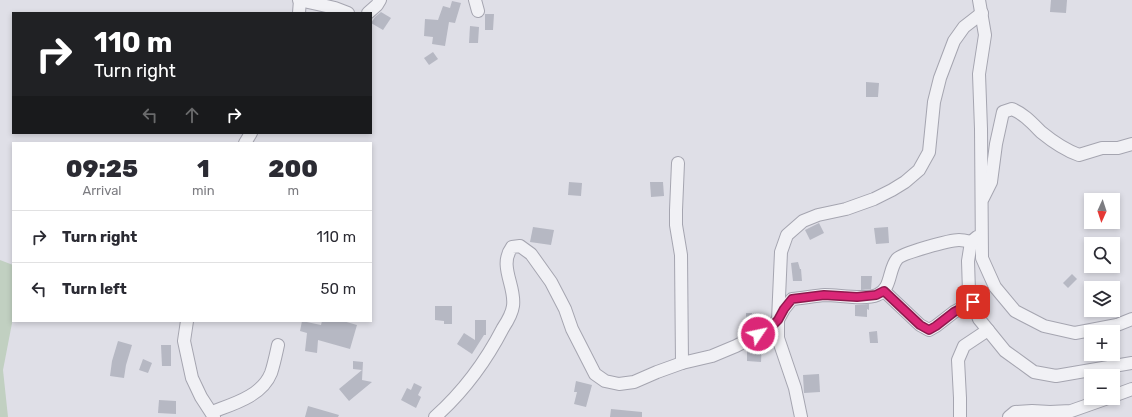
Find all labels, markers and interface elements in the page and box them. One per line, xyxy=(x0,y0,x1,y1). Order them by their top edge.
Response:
text: 110 m xyxy=(94,26,172,59)
icon: right xyxy=(28,28,80,80)
text: Turn right xyxy=(94,60,176,82)
icon: left xyxy=(139,104,161,126)
icon: ahead xyxy=(181,104,203,126)
icon: right xyxy=(223,104,245,126)
text: 09:25 xyxy=(66,155,138,183)
text: 1 xyxy=(197,155,210,183)
text: 200 xyxy=(268,155,318,183)
text: Arrival xyxy=(82,183,121,198)
text: min xyxy=(192,183,215,198)
text: m xyxy=(287,183,299,198)
north arrow xyxy=(1084,193,1120,229)
map controls xyxy=(1084,193,1120,405)
icon: right xyxy=(28,226,50,248)
text: Turn right xyxy=(62,228,137,246)
text: 110 m xyxy=(317,228,356,246)
button: search xyxy=(1084,237,1120,273)
icon: left xyxy=(28,278,50,300)
text: Turn left xyxy=(62,280,127,298)
text: 50 m xyxy=(321,280,356,298)
button: layers xyxy=(1084,281,1120,317)
pin xyxy=(956,285,990,319)
icon: arrive xyxy=(962,291,984,313)
position arrow xyxy=(737,313,779,355)
button: + xyxy=(1084,325,1120,361)
button: − xyxy=(1084,369,1120,405)

